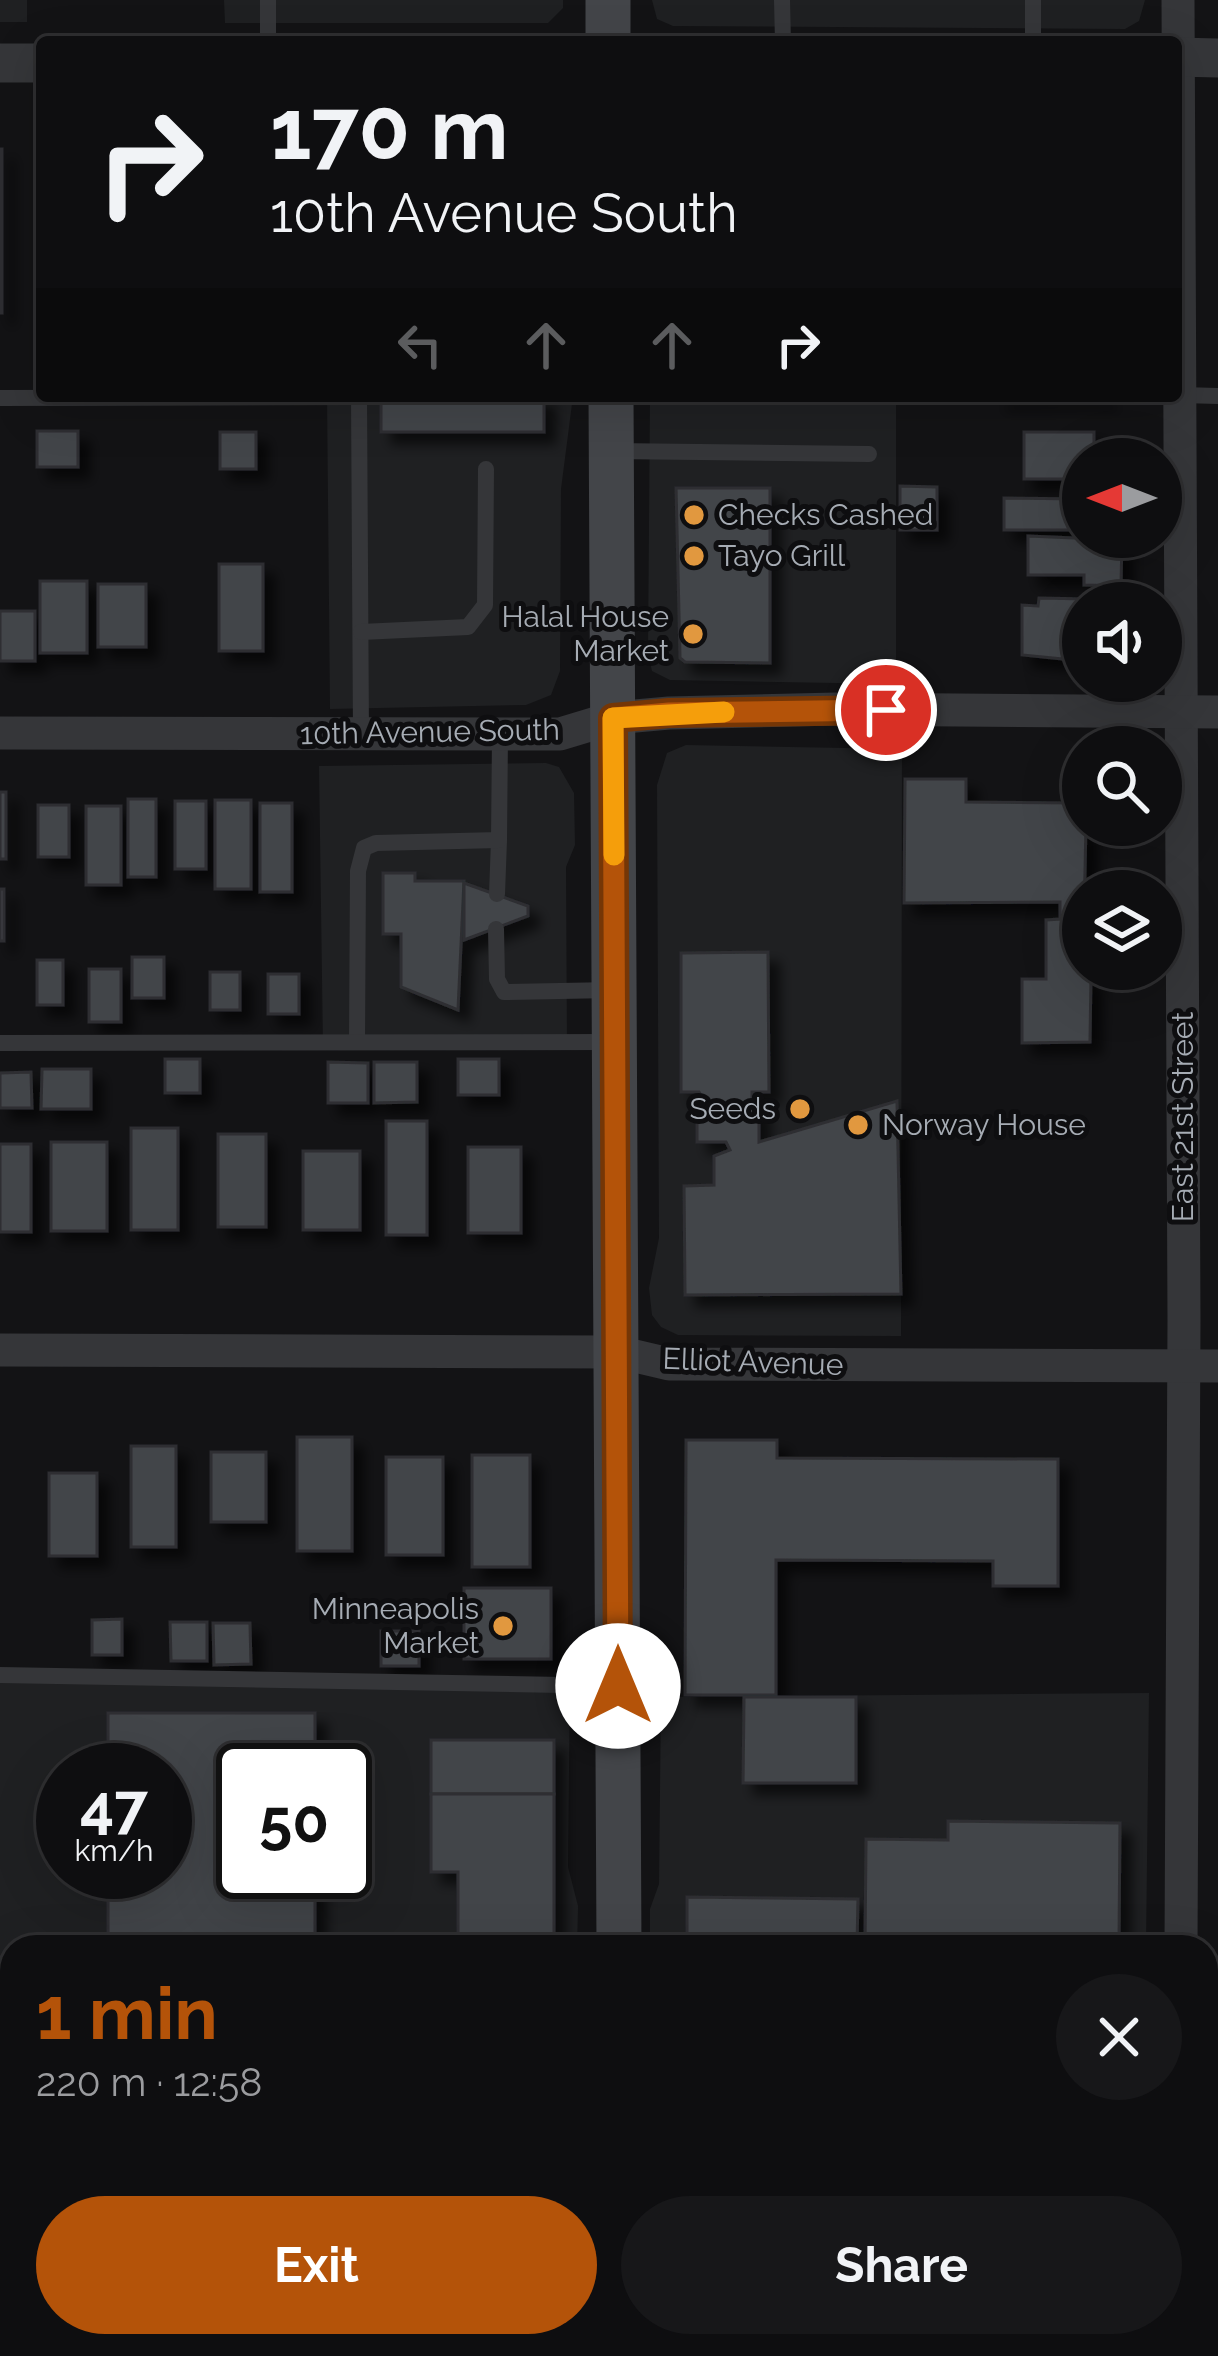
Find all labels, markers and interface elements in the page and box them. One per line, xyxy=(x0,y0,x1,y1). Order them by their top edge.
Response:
text: 170 m xyxy=(270,80,509,179)
icon: right xyxy=(72,84,228,240)
text: 10th Avenue South xyxy=(270,181,738,245)
icon: left xyxy=(387,312,453,378)
icon: ahead xyxy=(513,312,579,378)
icon: ahead xyxy=(639,312,705,378)
icon: right xyxy=(765,312,831,378)
north arrow xyxy=(1062,438,1182,558)
map controls xyxy=(1062,438,1182,990)
place label: Checks Cashed xyxy=(718,497,933,532)
marker: Checks Cashed xyxy=(681,502,707,528)
place label: Tayo Grill xyxy=(718,538,846,573)
marker: Tayo Grill xyxy=(681,543,707,569)
button: sound xyxy=(1062,582,1182,702)
place label: Halal House Market xyxy=(502,599,669,668)
marker: Halal House Market xyxy=(680,621,706,647)
pin xyxy=(835,659,937,761)
icon: arrive xyxy=(853,677,919,743)
street label: 10th Avenue South xyxy=(300,712,560,751)
button: search xyxy=(1062,726,1182,846)
button: layers xyxy=(1062,870,1182,990)
street label: East 21st Street xyxy=(1165,1012,1200,1222)
place label: Seeds xyxy=(689,1091,776,1126)
marker: Seeds xyxy=(787,1096,813,1122)
place label: Norway House xyxy=(882,1107,1086,1142)
marker: Norway House xyxy=(845,1112,871,1138)
street label: Elliot Avenue xyxy=(662,1341,844,1382)
place label: Minneapolis Market xyxy=(312,1591,479,1660)
marker: Minneapolis Market xyxy=(490,1613,516,1639)
position arrow xyxy=(555,1623,681,1749)
speed limit sign: 50 xyxy=(216,1743,372,1899)
text: 47 xyxy=(80,1771,148,1841)
text: km/h xyxy=(74,1833,154,1868)
text: 1 min xyxy=(36,1971,218,2056)
button: close xyxy=(1056,1974,1182,2100)
text: 220 m · 12:58 xyxy=(36,2059,262,2105)
button: Exit xyxy=(36,2196,597,2334)
button: Share xyxy=(621,2196,1182,2334)

